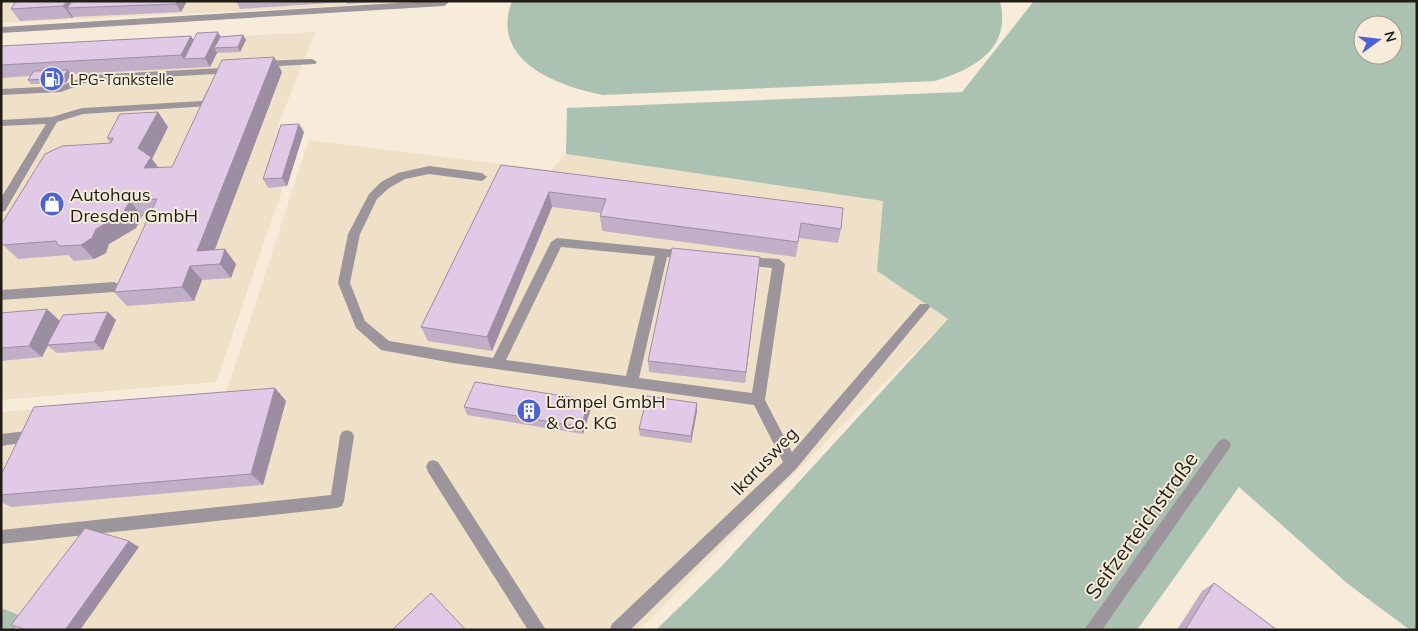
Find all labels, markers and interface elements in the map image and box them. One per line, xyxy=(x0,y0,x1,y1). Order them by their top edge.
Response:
north arrow xyxy=(1353,15,1403,65)
text: N xyxy=(1380,29,1401,44)
fuel station icon: LPG-Tankstelle xyxy=(39,66,65,92)
place label: LPG-Tankstelle xyxy=(70,70,174,89)
place label: Autohaus Dresden GmbH xyxy=(70,183,198,227)
shop icon: Autohaus Dresden GmbH xyxy=(39,191,65,217)
place label: Lämpel GmbH & Co. KG xyxy=(546,390,666,434)
building icon: Lämpel GmbH & Co. KG xyxy=(516,398,542,424)
street label: Ikarusweg xyxy=(726,422,802,500)
street label: Seifzerteichstraße xyxy=(1079,446,1203,604)

